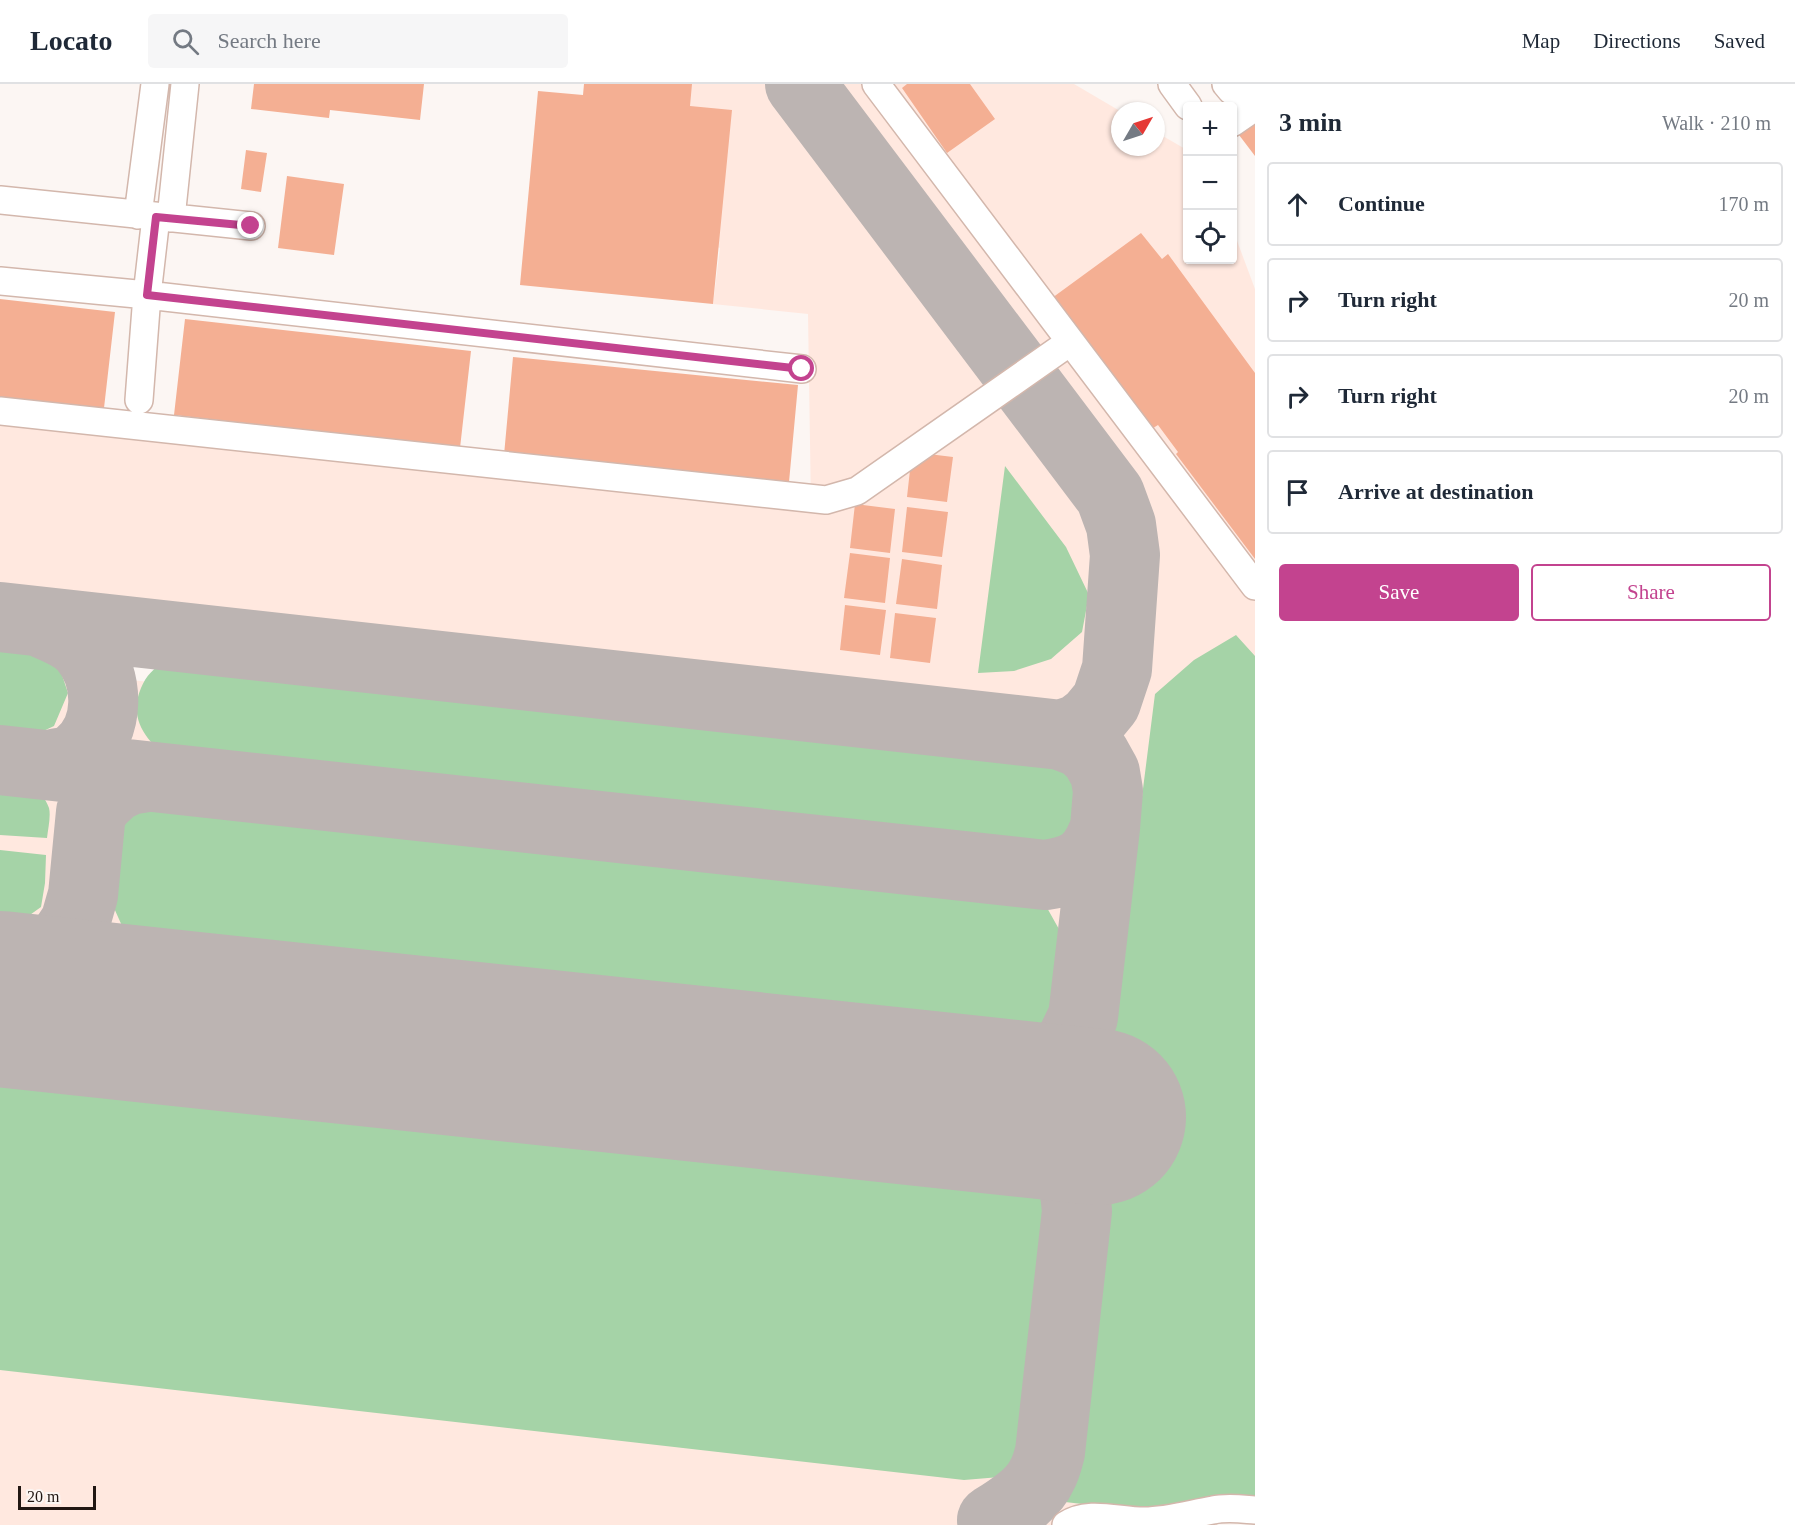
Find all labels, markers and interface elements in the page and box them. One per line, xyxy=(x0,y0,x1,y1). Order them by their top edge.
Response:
search box xyxy=(148,14,568,68)
text: Locato xyxy=(30,25,112,56)
icon: search xyxy=(169,25,202,58)
text: Search here xyxy=(217,28,321,53)
text: Map xyxy=(1522,29,1560,53)
text: Directions xyxy=(1593,29,1681,53)
text: Saved xyxy=(1714,29,1765,53)
north arrow xyxy=(1111,102,1165,156)
map controls xyxy=(1183,102,1237,264)
button: + xyxy=(1183,102,1237,156)
text: 3 min xyxy=(1279,108,1342,137)
text: Walk · 210 m xyxy=(1662,112,1771,134)
button: − xyxy=(1183,156,1237,210)
icon: ahead xyxy=(1281,188,1314,221)
text: Continue xyxy=(1338,191,1425,216)
text: 170 m xyxy=(1718,193,1769,215)
button: locate xyxy=(1183,210,1237,264)
route end xyxy=(237,212,263,238)
icon: right xyxy=(1281,284,1314,317)
text: Turn right xyxy=(1338,287,1437,312)
text: 20 m xyxy=(1728,289,1769,311)
route start xyxy=(788,355,814,381)
icon: right xyxy=(1281,380,1314,413)
text: Turn right xyxy=(1338,383,1437,408)
text: 20 m xyxy=(1728,385,1769,407)
icon: arrive xyxy=(1281,476,1314,509)
text: Arrive at destination xyxy=(1338,479,1534,504)
button: Save xyxy=(1279,564,1519,621)
button: Share xyxy=(1531,564,1771,621)
scale bar xyxy=(18,1483,96,1510)
text: 20 m xyxy=(27,1488,59,1505)

